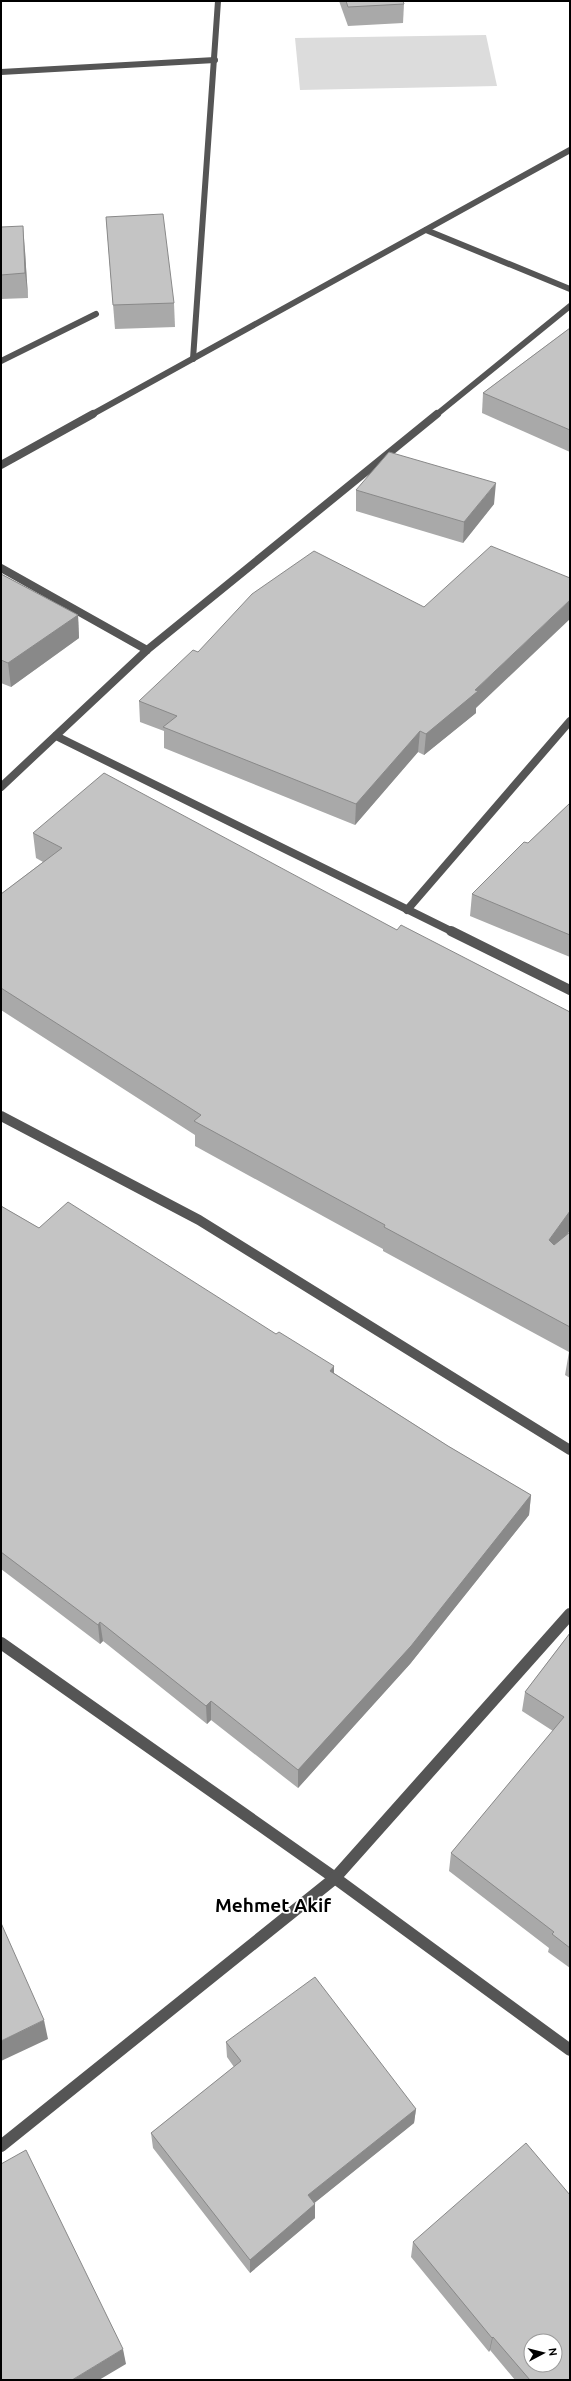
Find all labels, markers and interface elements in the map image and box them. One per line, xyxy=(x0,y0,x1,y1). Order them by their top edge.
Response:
district label: Mehmet Akif xyxy=(215,1894,331,1916)
north arrow xyxy=(523,2333,563,2373)
text: N xyxy=(546,2347,559,2357)

